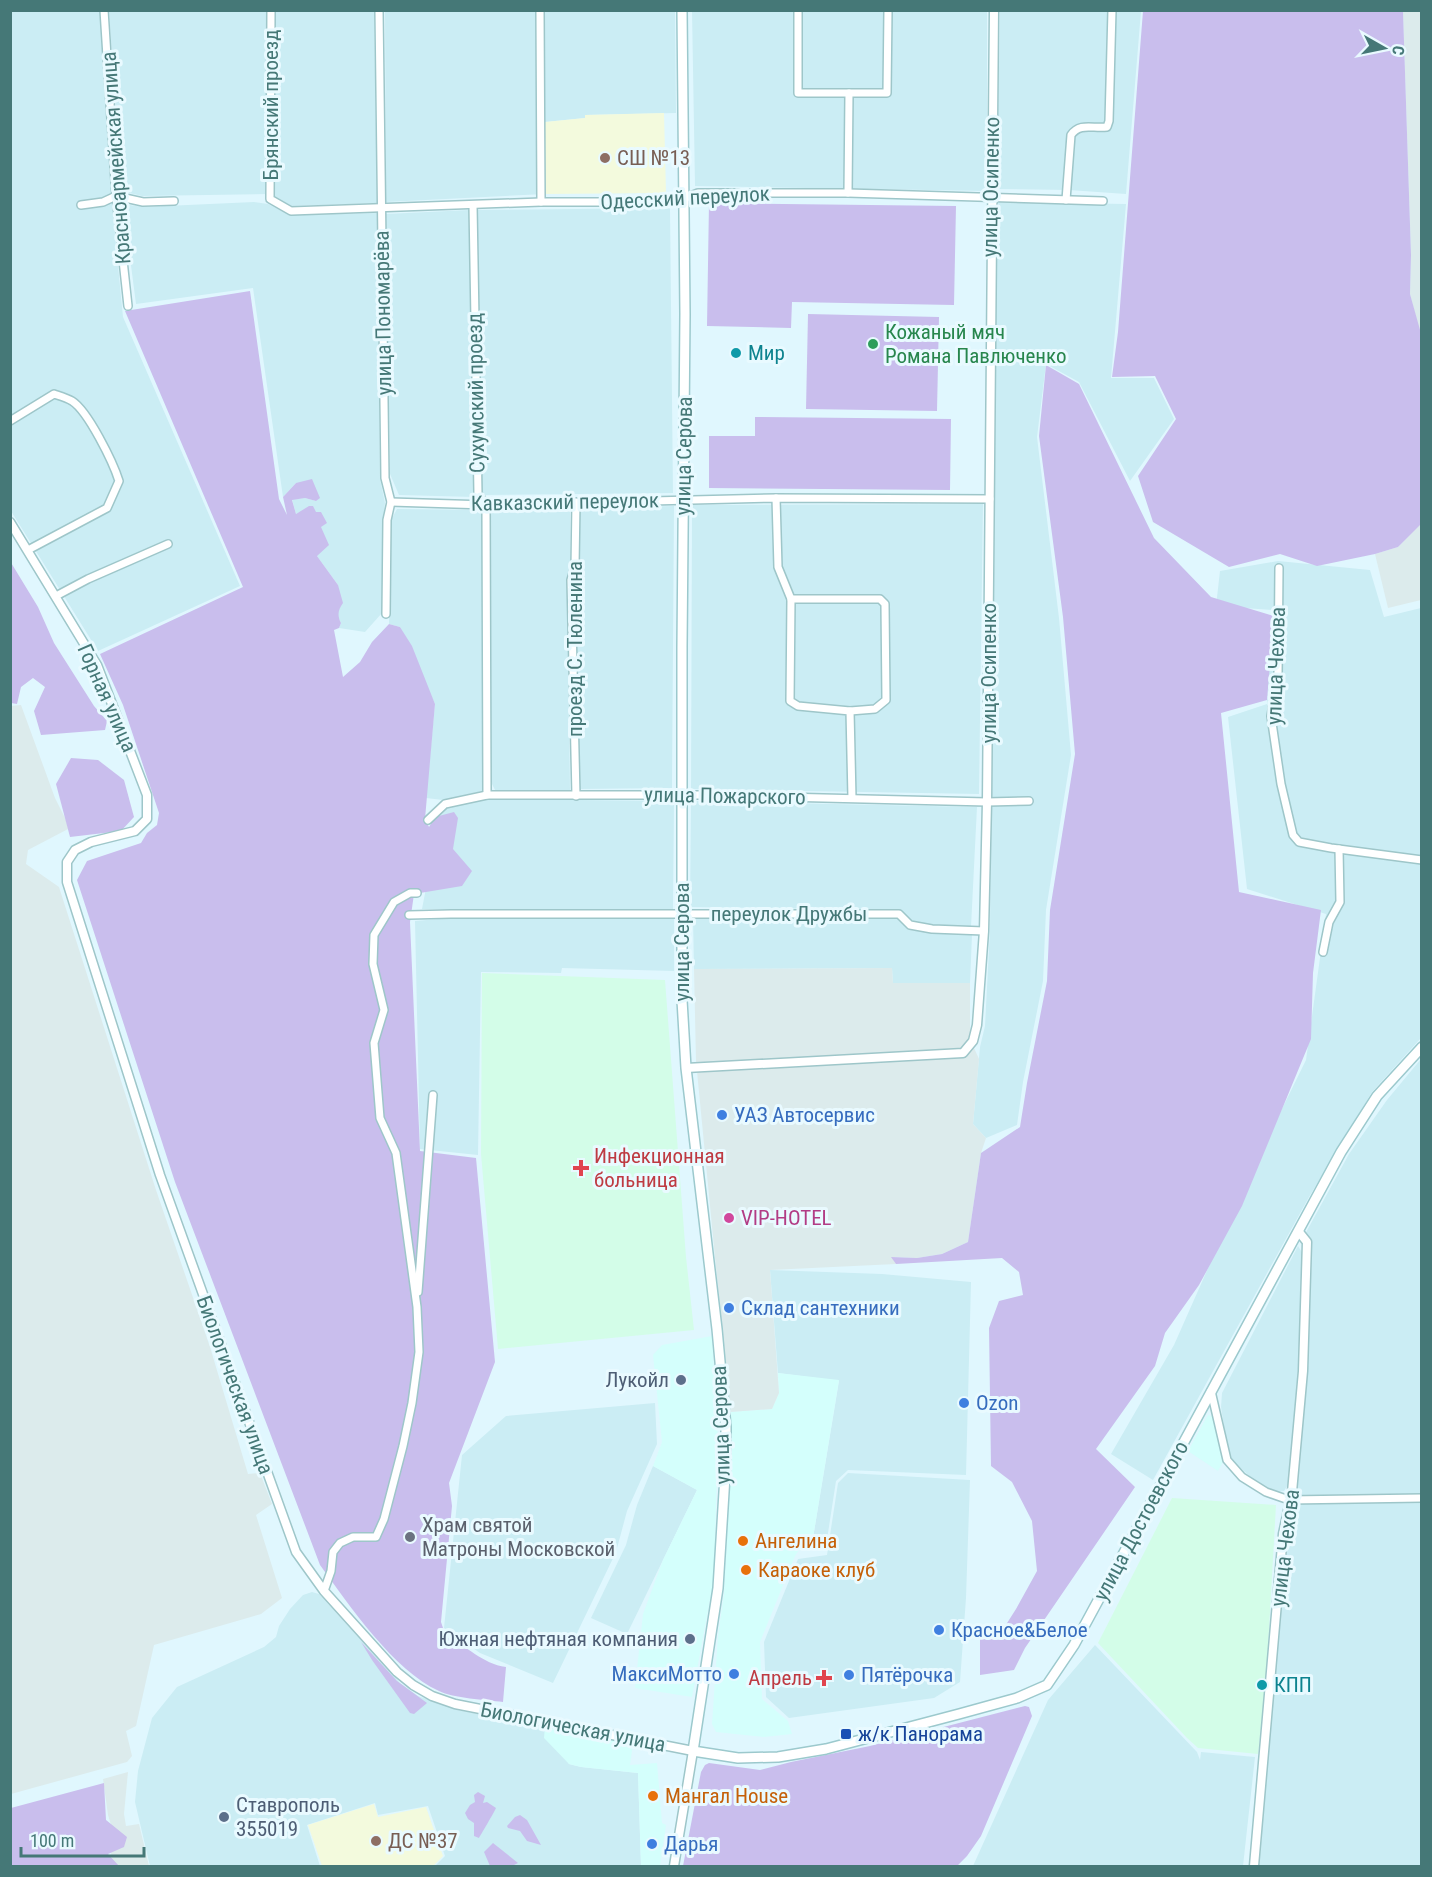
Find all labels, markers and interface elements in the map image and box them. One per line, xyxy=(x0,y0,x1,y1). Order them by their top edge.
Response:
north arrow xyxy=(1354,18,1414,78)
street label: Брянский проезд xyxy=(259,30,283,180)
text: С xyxy=(1388,44,1408,56)
street label: Красноармейская улица xyxy=(97,51,135,265)
street label: улица Осипенко xyxy=(978,117,1004,257)
place label: СШ №13 xyxy=(617,146,690,170)
marker: СШ №13 xyxy=(598,151,612,165)
street label: Одесский переулок xyxy=(600,182,770,214)
street label: улица Пономарёва xyxy=(370,230,396,396)
street label: Сухумский проезд xyxy=(463,313,489,473)
place label: Кожаный мяч Романа Павлюченко xyxy=(885,320,1066,368)
marker: Кожаный мяч Романа Павлюченко xyxy=(866,337,880,351)
place label: Мир xyxy=(748,341,785,365)
marker: Мир xyxy=(729,346,743,360)
street label: улица Серова xyxy=(671,396,697,516)
street label: Кавказский переулок xyxy=(471,488,659,516)
street label: проезд С. Тюленина xyxy=(563,561,587,737)
street label: улица Осипенко xyxy=(977,603,1001,743)
street label: улица Чехова xyxy=(1262,606,1290,726)
street label: Горная улица xyxy=(73,640,141,756)
street label: улица Пожарского xyxy=(644,783,806,809)
street label: улица Серова xyxy=(670,883,694,1001)
street label: переулок Дружбы xyxy=(711,902,867,926)
place label: УАЗ Автосервис xyxy=(734,1103,875,1127)
marker: УАЗ Автосервис xyxy=(715,1108,729,1122)
place label: Инфекционная больница xyxy=(594,1144,725,1192)
marker: Инфекционная больница xyxy=(572,1159,590,1177)
place label: VIP-HOTEL xyxy=(741,1206,832,1230)
marker: VIP-HOTEL xyxy=(722,1211,736,1225)
street label: Биологическая улица xyxy=(192,1293,278,1477)
place label: Склад сантехники xyxy=(741,1296,900,1320)
marker: Склад сантехники xyxy=(722,1301,736,1315)
street label: улица Серова xyxy=(707,1365,735,1485)
place label: Лукойл xyxy=(605,1368,669,1392)
marker: Лукойл xyxy=(674,1373,688,1387)
place label: Ozon xyxy=(976,1391,1018,1415)
marker: Ozon xyxy=(957,1396,971,1410)
street label: улица Достоевского xyxy=(1089,1437,1193,1605)
street label: улица Чехова xyxy=(1266,1488,1304,1608)
place label: Храм святой Матроны Московской xyxy=(422,1513,615,1561)
place label: Ангелина xyxy=(755,1529,837,1553)
marker: Храм святой Матроны Московской xyxy=(403,1530,417,1544)
marker: Ангелина xyxy=(736,1534,750,1548)
place label: Караоке клуб xyxy=(758,1558,875,1582)
marker: Караоке клуб xyxy=(739,1563,753,1577)
place label: Красное&Белое xyxy=(951,1618,1088,1642)
marker: Красное&Белое xyxy=(932,1623,946,1637)
place label: Южная нефтяная компания xyxy=(438,1627,678,1651)
marker: Южная нефтяная компания xyxy=(683,1632,697,1646)
place label: МаксиМотто xyxy=(612,1662,722,1686)
place label: Пятёрочка xyxy=(861,1663,953,1687)
place label: Апрель xyxy=(748,1666,812,1690)
marker: МаксиМотто xyxy=(727,1667,741,1681)
marker: Пятёрочка xyxy=(842,1668,856,1682)
marker: Апрель xyxy=(817,1671,831,1685)
place label: КПП xyxy=(1274,1673,1312,1697)
marker: КПП xyxy=(1255,1678,1269,1692)
street label: Биологическая улица xyxy=(478,1697,668,1757)
place label: ж/к Панорама xyxy=(858,1722,983,1746)
marker: ж/к Панорама xyxy=(839,1727,853,1741)
place label: Мангал House xyxy=(665,1784,788,1808)
marker: Мангал House xyxy=(646,1789,660,1803)
place label: Ставрополь 355019 xyxy=(236,1793,340,1841)
marker: Ставрополь 355019 xyxy=(217,1810,231,1824)
scale bar xyxy=(21,1820,144,1858)
place label: ДС №37 xyxy=(388,1829,458,1853)
text: 100 m xyxy=(30,1830,74,1851)
place label: Дарья xyxy=(664,1832,718,1856)
marker: ДС №37 xyxy=(369,1834,383,1848)
marker: Дарья xyxy=(645,1837,659,1851)

